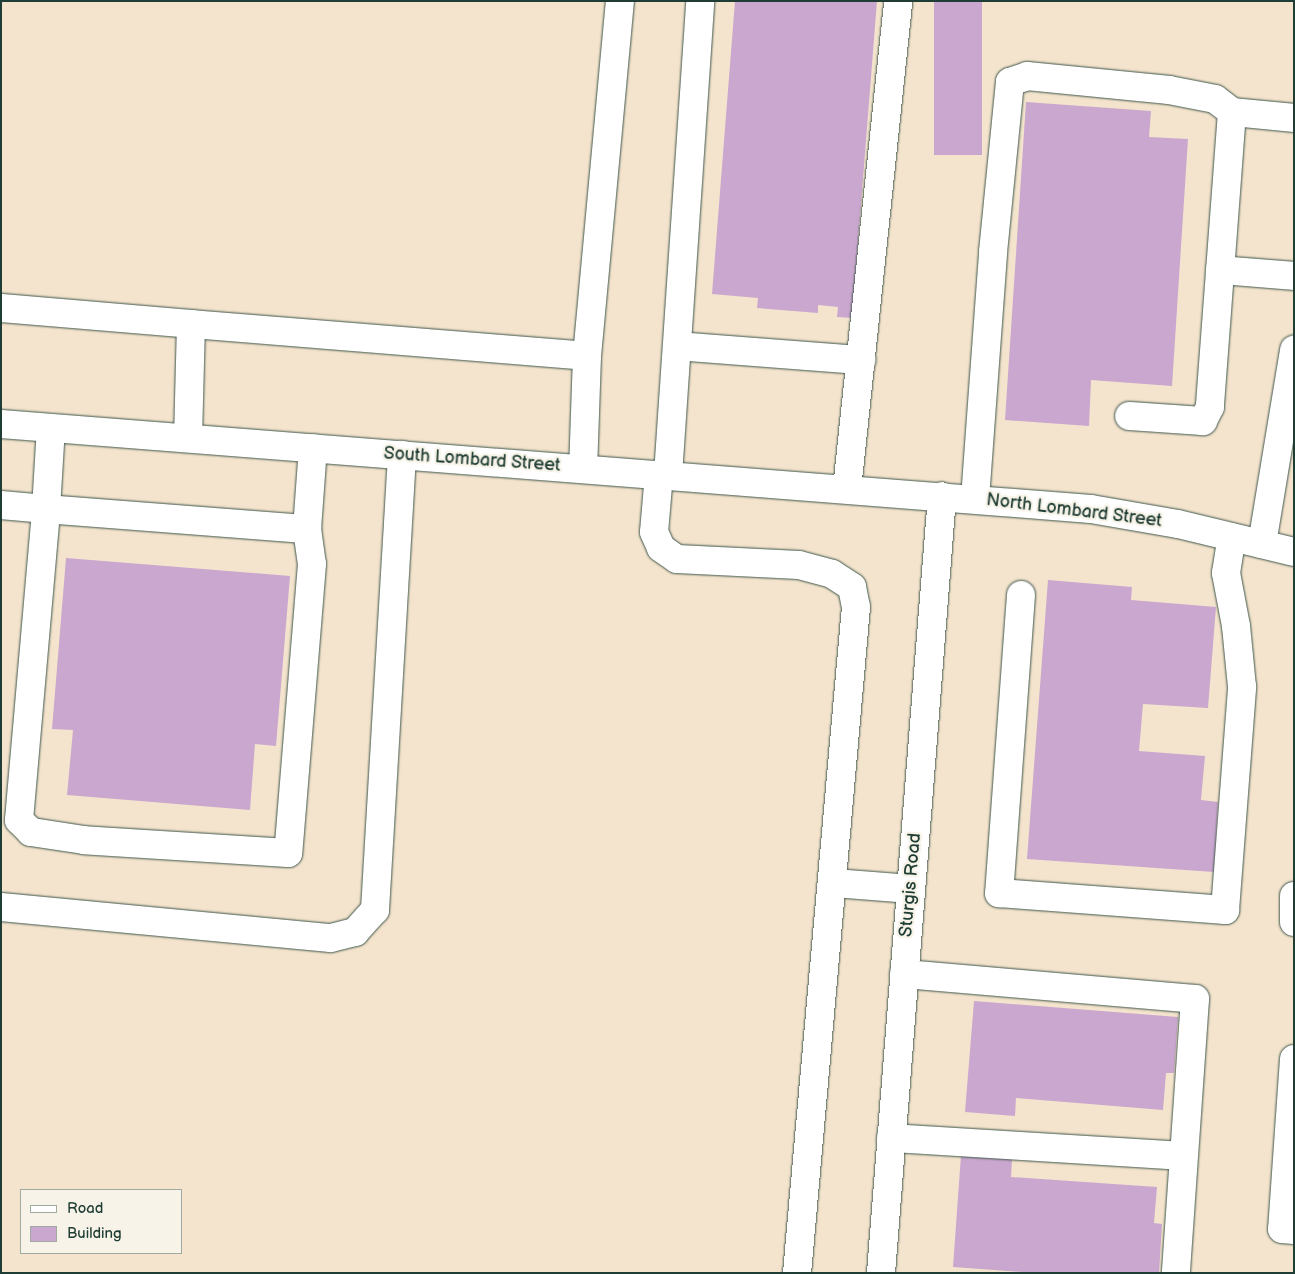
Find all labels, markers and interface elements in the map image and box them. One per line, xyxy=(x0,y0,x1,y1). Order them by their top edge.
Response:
street label: South Lombard Street xyxy=(383,443,561,477)
street label: North Lombard Street xyxy=(985,489,1163,533)
street label: Sturgis Road xyxy=(896,832,926,938)
legend xyxy=(20,1189,182,1254)
text: Road xyxy=(67,1199,103,1218)
text: Building xyxy=(67,1224,122,1243)

